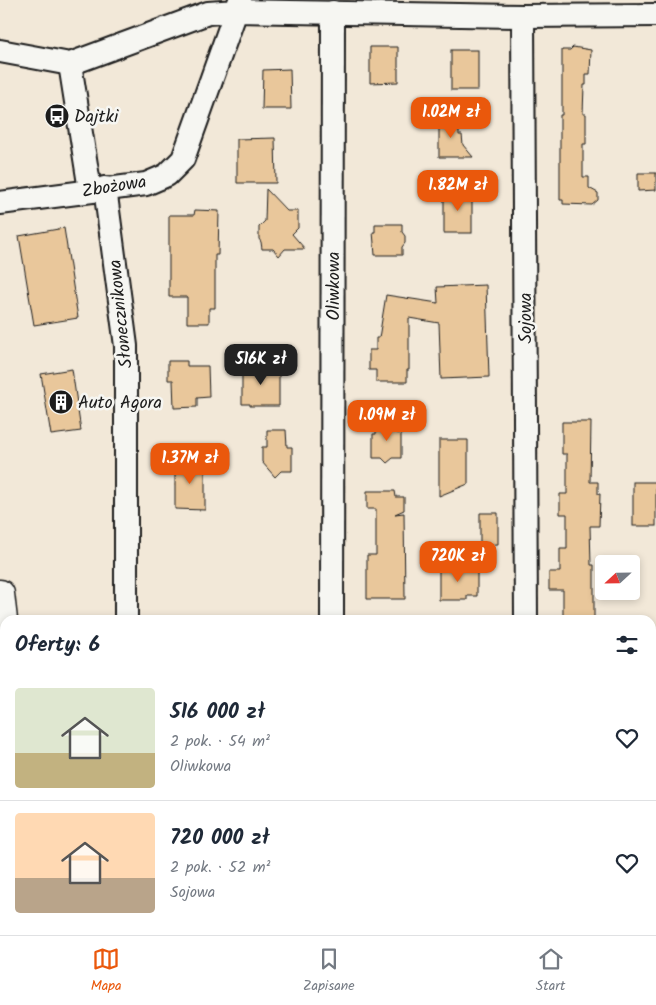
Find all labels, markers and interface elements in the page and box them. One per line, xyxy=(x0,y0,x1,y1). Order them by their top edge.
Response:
pin: 1.02M zł xyxy=(399,96,503,139)
text: 1.02M zł xyxy=(422,100,480,125)
bus stop icon: Dajtki xyxy=(44,103,70,129)
place label: Dajtki xyxy=(74,103,119,132)
street label: Zbożowa xyxy=(80,168,149,207)
pin: 1.82M zł xyxy=(406,170,510,212)
text: 1.82M zł xyxy=(428,173,488,198)
street label: Oliwkowa xyxy=(320,252,349,321)
street label: Słonecznikowa xyxy=(101,258,142,370)
street label: Sojowa xyxy=(512,293,541,344)
pin: 516K zł xyxy=(215,344,307,386)
text: 516K zł xyxy=(235,347,287,372)
building icon: Auto Agora xyxy=(48,389,74,415)
place label: Auto Agora xyxy=(78,389,162,418)
pin: 1.09M zł xyxy=(335,400,439,442)
text: 1.09M zł xyxy=(359,403,416,428)
pin: 1.37M zł xyxy=(138,442,242,485)
text: 1.37M zł xyxy=(162,446,219,471)
pin: 720K zł xyxy=(412,540,504,583)
text: 720K zł xyxy=(431,544,485,569)
north arrow xyxy=(595,555,640,600)
map controls xyxy=(595,555,640,600)
text: Oferty: 6 xyxy=(15,629,100,662)
icon: filters xyxy=(613,631,641,659)
text: 516 000 zł xyxy=(170,696,265,729)
icon: home xyxy=(55,708,115,768)
icon: heart xyxy=(613,724,641,752)
text: 2 pok. · 54 m² xyxy=(170,729,270,754)
text: Oliwkowa xyxy=(170,754,231,779)
text: 720 000 zł xyxy=(170,822,270,855)
icon: home xyxy=(55,833,115,893)
icon: heart xyxy=(613,849,641,877)
text: 2 pok. · 52 m² xyxy=(170,855,271,880)
text: Sojowa xyxy=(170,880,215,905)
tab: Mapa xyxy=(91,945,122,997)
tab: Zapisane xyxy=(303,945,354,997)
tab: Start xyxy=(536,945,565,997)

